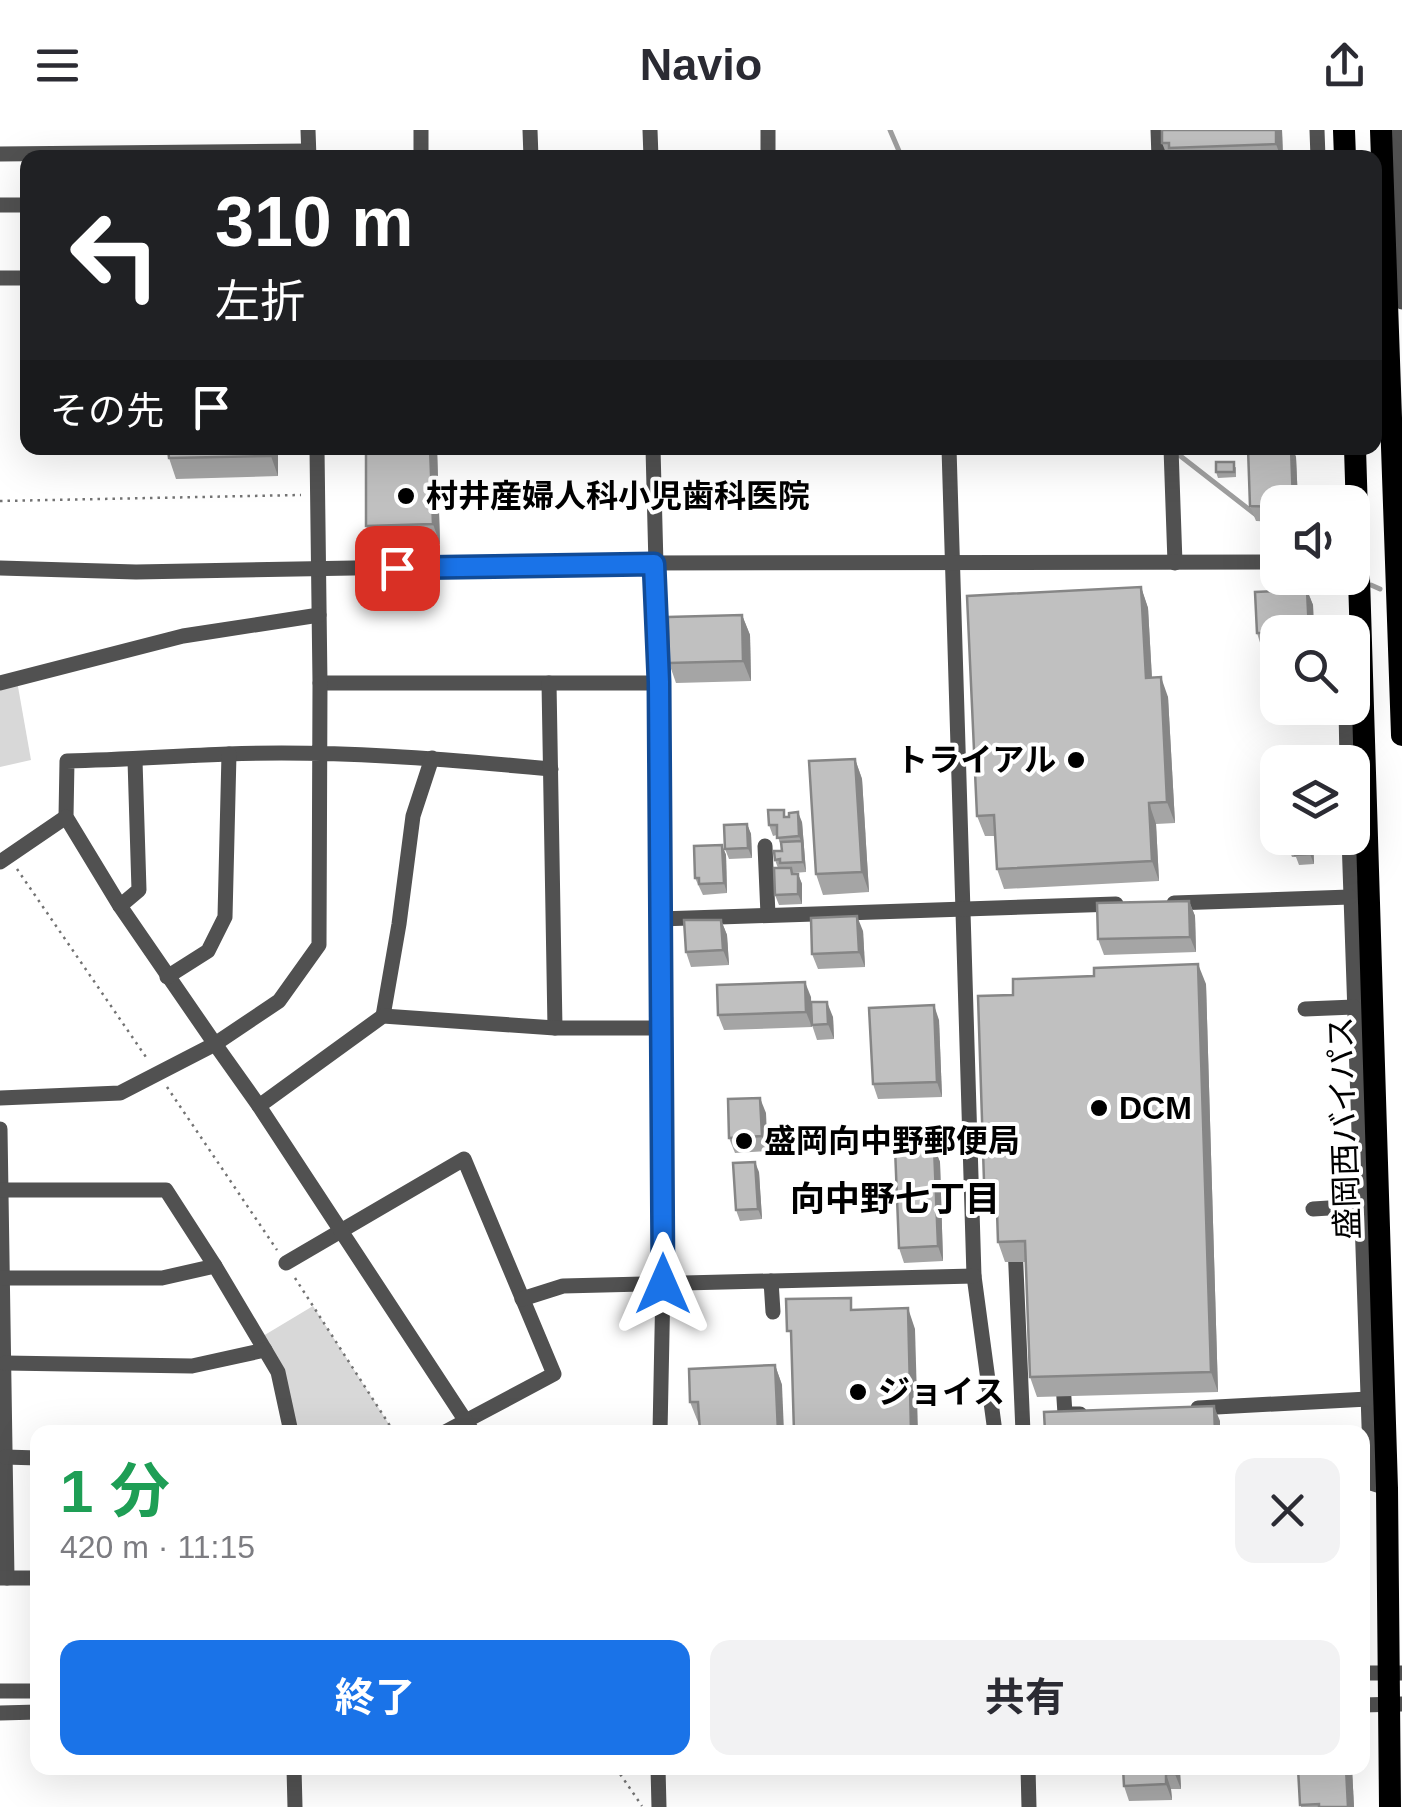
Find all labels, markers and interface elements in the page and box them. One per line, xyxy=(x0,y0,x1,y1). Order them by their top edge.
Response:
icon: menu xyxy=(30,38,85,93)
icon: share xyxy=(1317,38,1372,93)
text: Navio xyxy=(640,39,762,90)
text: 310 m xyxy=(215,183,413,261)
icon: left xyxy=(50,190,180,320)
text: 左折 xyxy=(215,276,305,327)
icon: arrive xyxy=(184,380,239,435)
text: その先 xyxy=(50,390,164,432)
place label: 村井産婦人科小児歯科医院 xyxy=(426,478,810,514)
marker: 村井産婦人科小児歯科医院 xyxy=(395,485,417,507)
map controls xyxy=(1260,485,1370,855)
button: sound xyxy=(1260,485,1370,595)
pin xyxy=(355,526,440,611)
icon: arrive xyxy=(370,541,425,596)
button: search xyxy=(1260,615,1370,725)
place label: トライアル xyxy=(896,742,1056,778)
button: layers xyxy=(1260,745,1370,855)
marker: トライアル xyxy=(1065,749,1087,771)
street label: 盛岡西バイパス xyxy=(1322,1016,1366,1240)
place label: DCM xyxy=(1119,1090,1192,1126)
marker: DCM xyxy=(1088,1097,1110,1119)
place label: 盛岡向中野郵便局 xyxy=(764,1123,1020,1159)
marker: 盛岡向中野郵便局 xyxy=(733,1130,755,1152)
district label: 向中野七丁目 xyxy=(790,1179,1000,1218)
position arrow xyxy=(611,1232,715,1336)
place label: ジョイス xyxy=(878,1374,1005,1410)
marker: ジョイス xyxy=(847,1381,869,1403)
text: 1 分 xyxy=(60,1458,170,1525)
button: close xyxy=(1235,1458,1340,1563)
text: 420 m · 11:15 xyxy=(60,1529,255,1565)
button: 終了 xyxy=(60,1640,690,1755)
button: 共有 xyxy=(710,1640,1340,1755)

